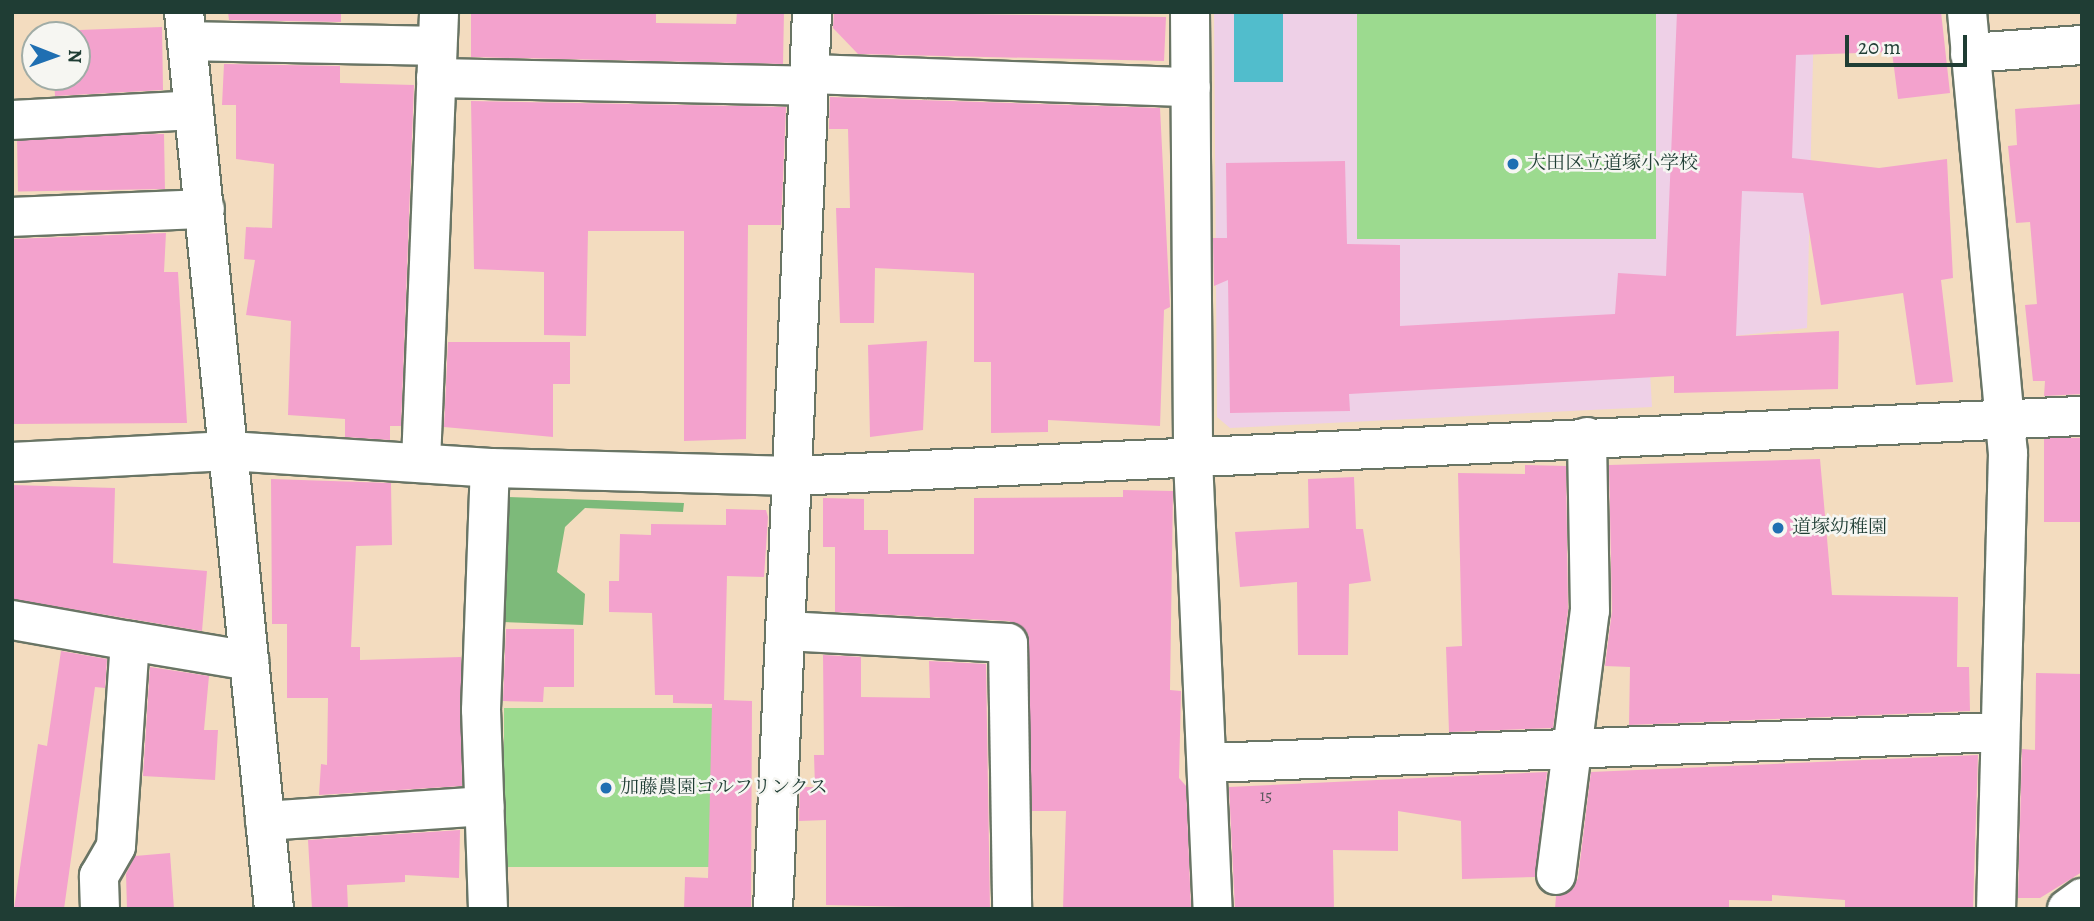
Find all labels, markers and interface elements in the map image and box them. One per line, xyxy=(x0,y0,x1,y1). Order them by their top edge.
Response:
north arrow xyxy=(21,21,91,91)
scale bar xyxy=(1849,21,1972,65)
text: 20 m xyxy=(1858,33,1901,61)
text: N xyxy=(62,49,88,63)
place label: 大田区立道塚小学校 xyxy=(1527,153,1698,175)
marker: 大田区立道塚小学校 xyxy=(1505,156,1521,172)
place label: 道塚幼稚園 xyxy=(1792,517,1887,539)
marker: 道塚幼稚園 xyxy=(1770,520,1786,536)
place label: 加藤農園ゴルフリンクス xyxy=(620,777,829,799)
marker: 加藤農園ゴルフリンクス xyxy=(598,780,614,796)
house number: 15 xyxy=(1260,786,1272,806)

